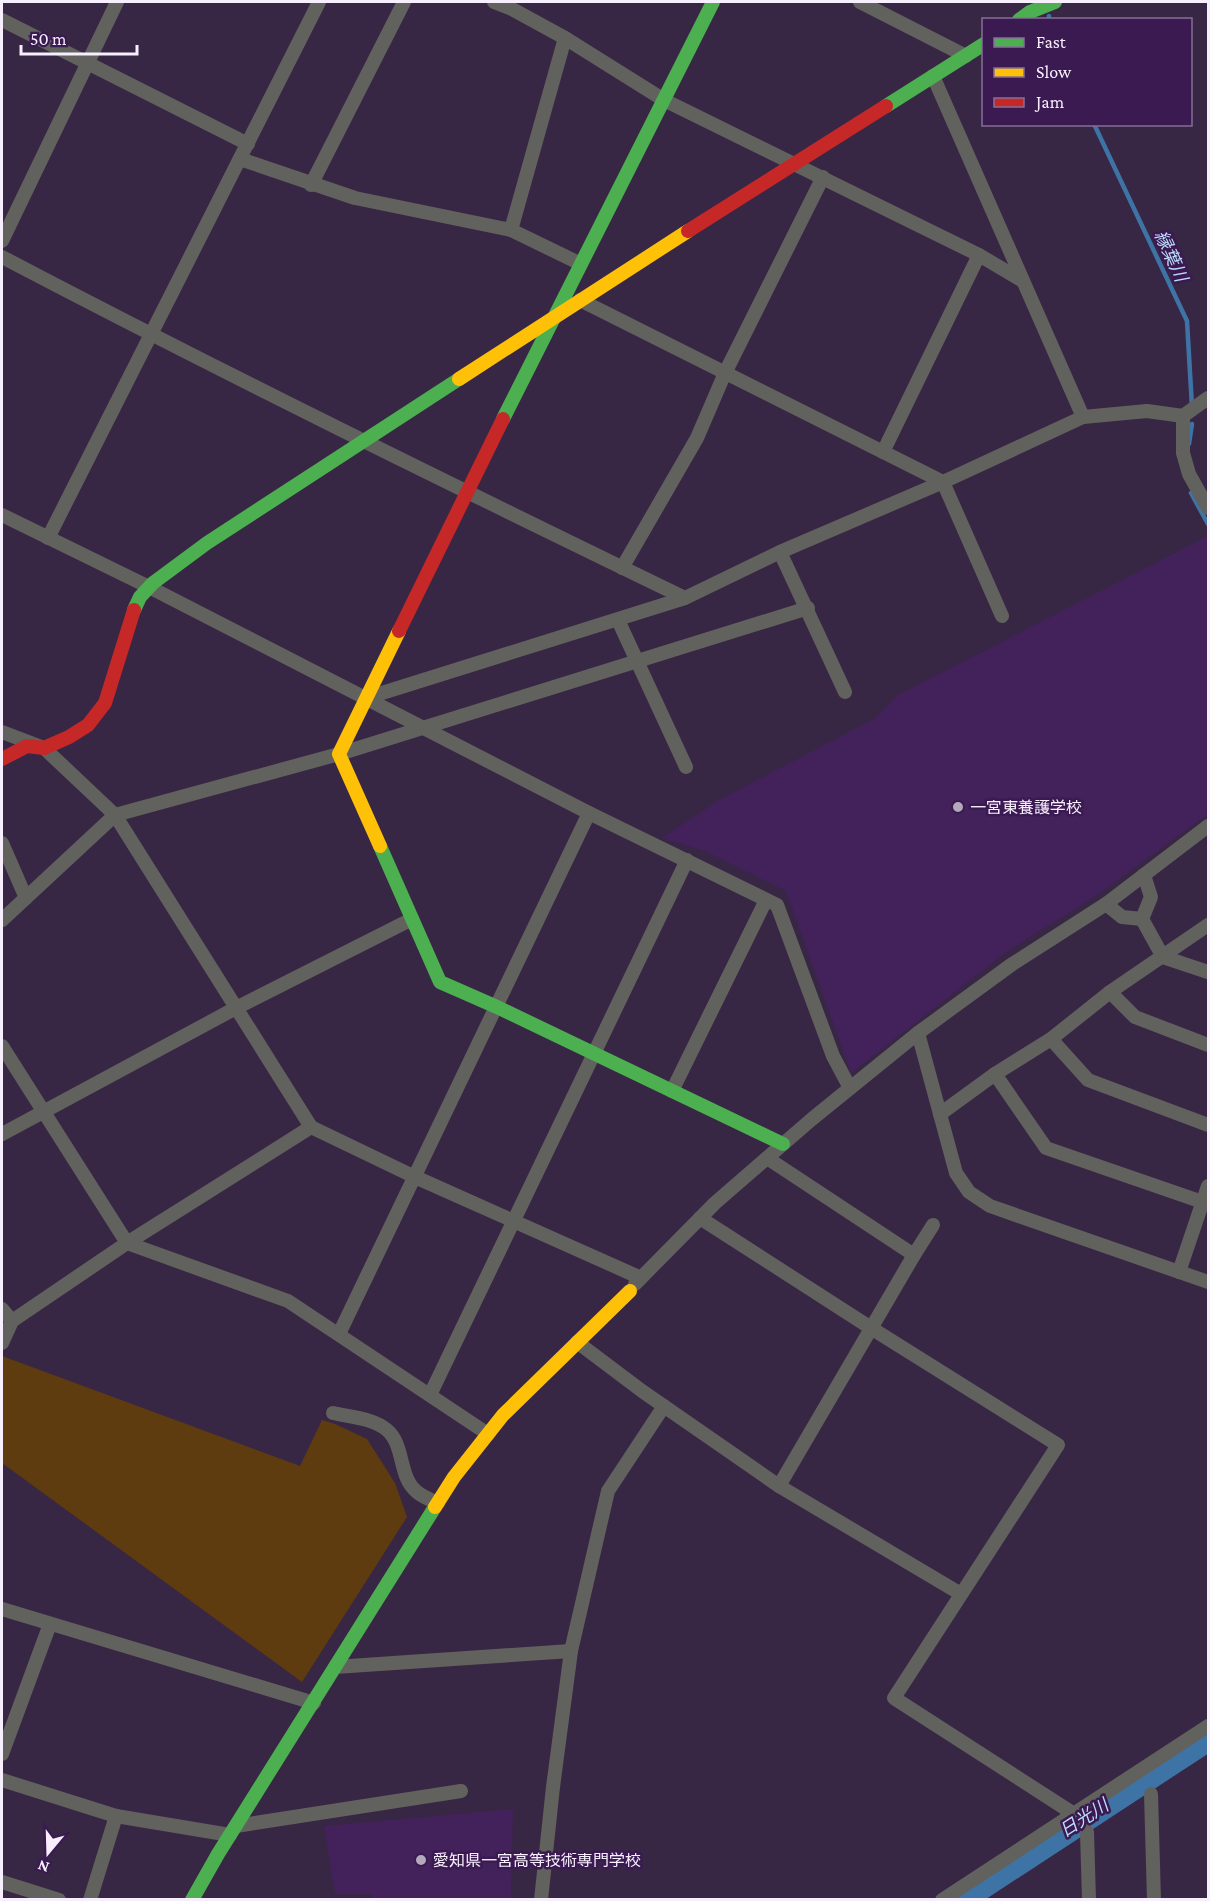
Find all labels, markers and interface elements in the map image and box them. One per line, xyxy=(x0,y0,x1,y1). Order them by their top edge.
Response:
scale bar xyxy=(21,18,136,56)
legend xyxy=(982,18,1192,126)
text: 50 m xyxy=(30,29,67,49)
text: Fast xyxy=(1036,32,1067,52)
text: Slow xyxy=(1036,62,1072,82)
text: Jam xyxy=(1034,92,1065,112)
water label: 縁葉川 xyxy=(1151,227,1192,287)
place label: 一宮東養護学校 xyxy=(970,799,1082,816)
marker: 一宮東養護学校 xyxy=(951,800,965,814)
water label: 日光川 xyxy=(1056,1794,1114,1841)
north arrow xyxy=(18,1823,78,1883)
place label: 愛知県一宮高等技術専門学校 xyxy=(433,1852,641,1869)
marker: 愛知県一宮高等技術専門学校 xyxy=(414,1853,428,1867)
text: N xyxy=(35,1857,51,1877)

